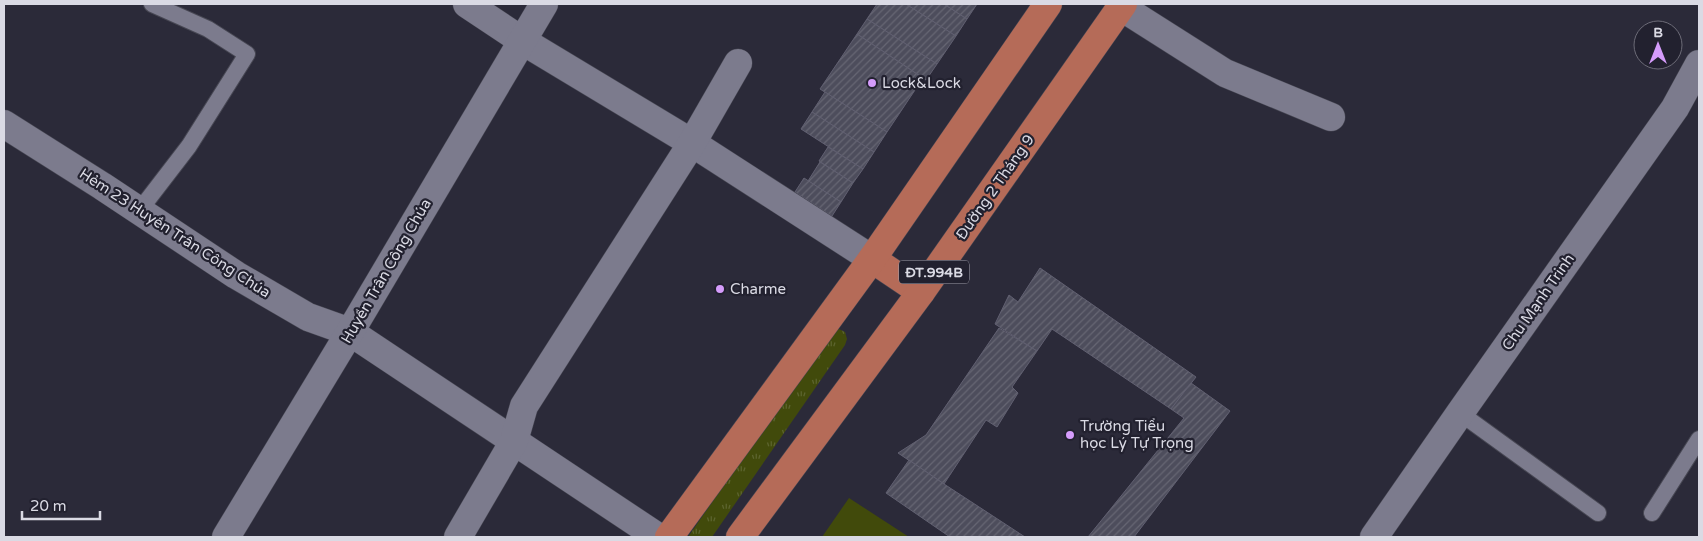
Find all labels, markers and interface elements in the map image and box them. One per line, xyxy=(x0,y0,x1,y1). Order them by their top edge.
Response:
north arrow xyxy=(1633,20,1683,70)
text: B xyxy=(1653,24,1663,41)
place label: Lock&Lock xyxy=(882,74,961,92)
marker: Lock&Lock xyxy=(866,77,878,89)
street label: Đường 2 Tháng 9 xyxy=(952,131,1038,243)
street label: Hẻm 23 Huyền Trân Công Chúa xyxy=(76,164,274,302)
street label: Huyền Trân Công Chúa xyxy=(337,195,435,347)
street label: Chu Mạnh Trinh xyxy=(1498,250,1578,354)
road number: ĐT.994B xyxy=(899,260,969,284)
place label: Charme xyxy=(730,280,786,298)
marker: Charme xyxy=(714,283,726,295)
place label: Trường Tiểu học Lý Tự Trọng xyxy=(1080,417,1194,452)
marker: Trường Tiểu học Lý Tự Trọng xyxy=(1064,429,1076,441)
scale bar xyxy=(22,488,100,520)
text: 20 m xyxy=(30,497,67,515)

